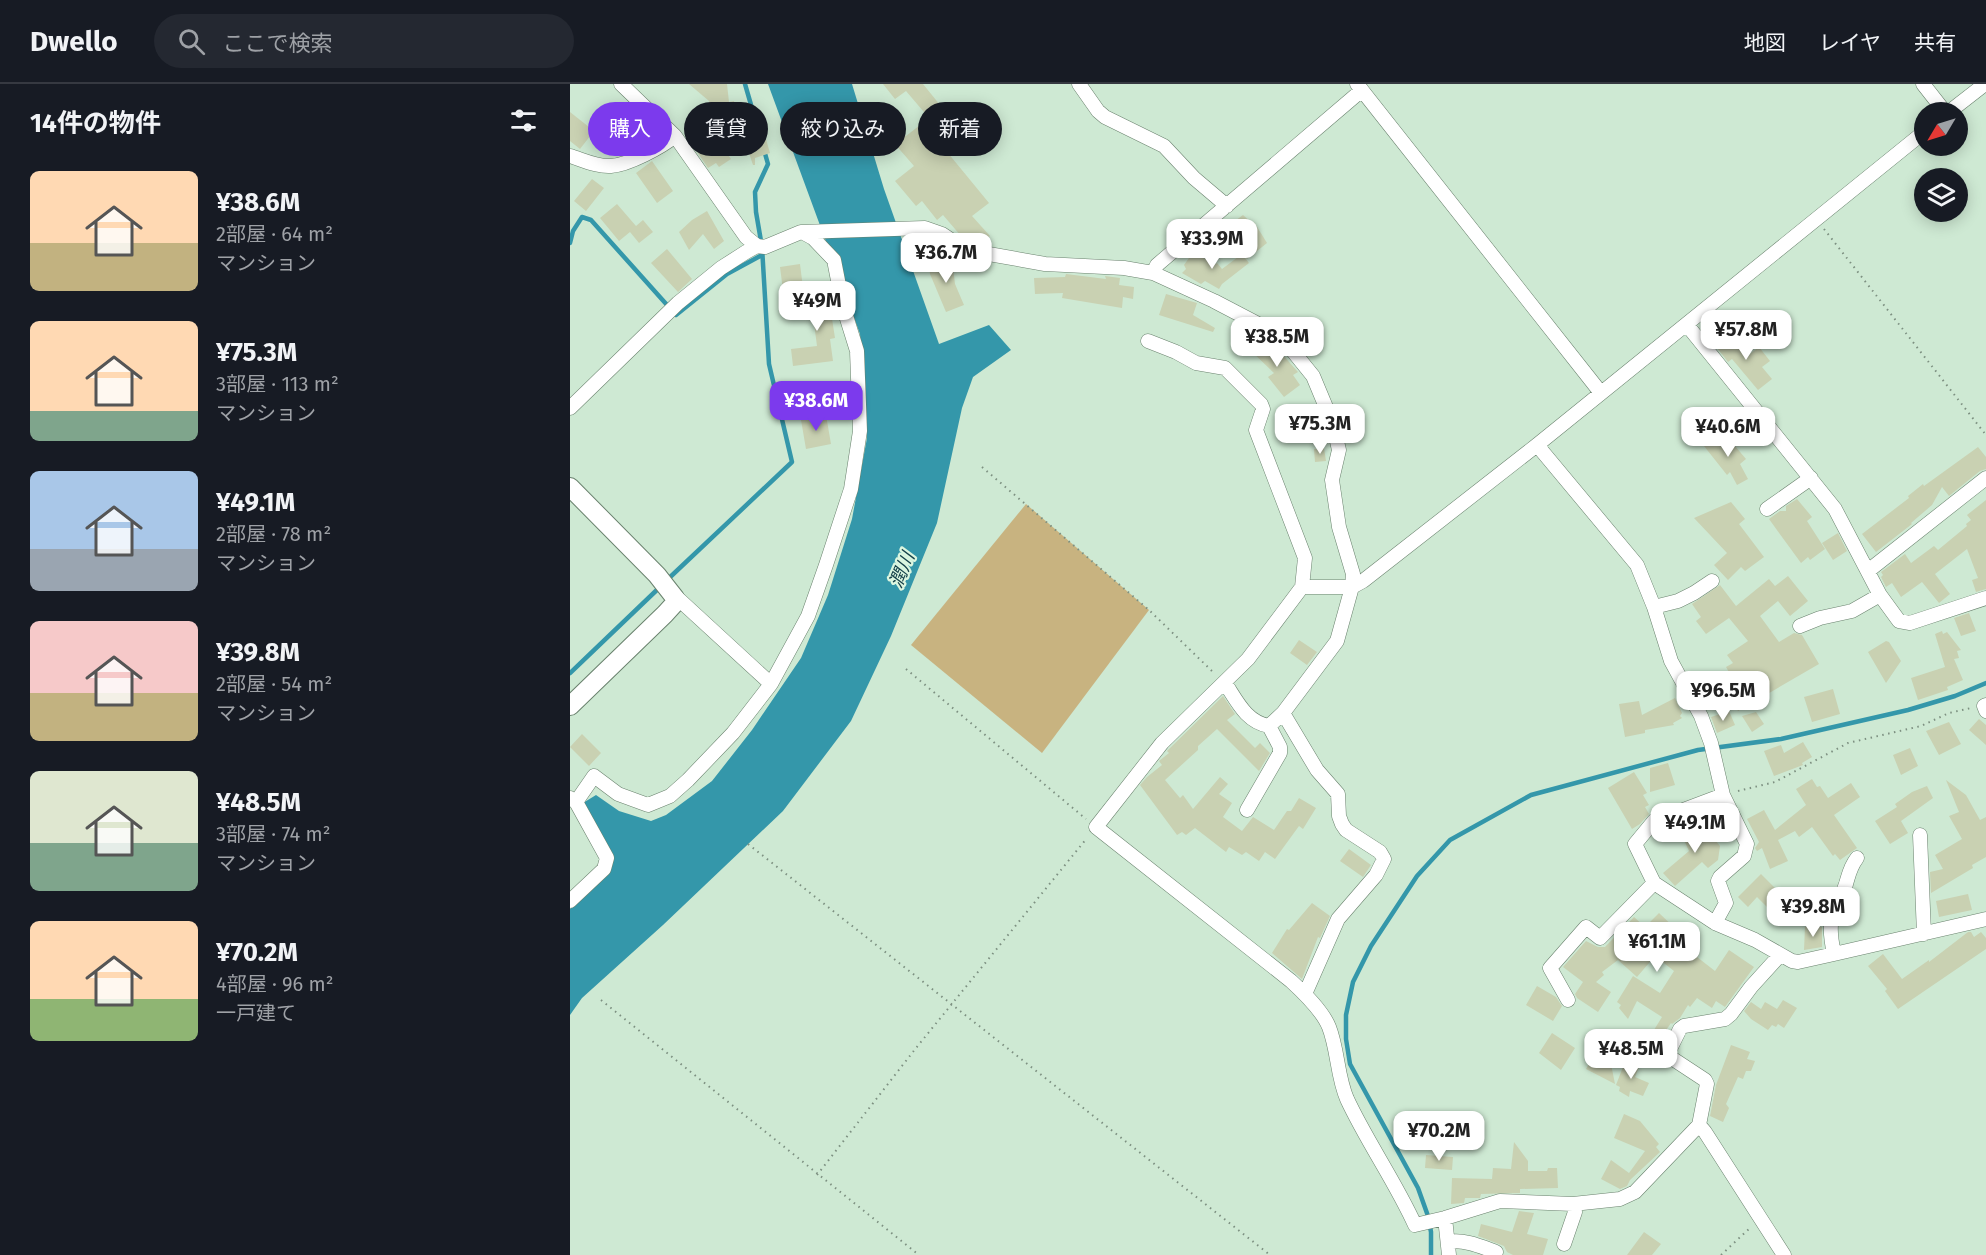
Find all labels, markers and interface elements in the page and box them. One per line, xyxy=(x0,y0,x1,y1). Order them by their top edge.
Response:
search box xyxy=(154,14,574,68)
text: Dwello xyxy=(30,25,118,58)
icon: search xyxy=(175,25,208,58)
text: ここで検索 xyxy=(223,30,333,57)
text: 地図 xyxy=(1744,30,1786,56)
text: レイヤ xyxy=(1819,30,1881,56)
text: 共有 xyxy=(1914,30,1956,56)
chip: 購入 xyxy=(588,102,672,156)
chip: 賃貸 xyxy=(684,102,768,156)
chip: 絞り込み xyxy=(780,102,906,156)
chip: 新着 xyxy=(918,102,1002,156)
north arrow xyxy=(1914,102,1968,156)
map controls xyxy=(1914,102,1968,222)
icon: filters xyxy=(507,104,540,137)
text: 14件の物件 xyxy=(30,108,161,139)
button: layers xyxy=(1914,168,1968,222)
text: ¥38.6M xyxy=(216,187,300,218)
icon: home xyxy=(78,195,150,267)
pin: ¥33.9M xyxy=(1163,219,1261,270)
text: 2部屋 · 64 m² xyxy=(216,222,333,246)
text: ¥33.9M xyxy=(1180,226,1244,250)
pin: ¥36.7M xyxy=(897,233,995,284)
text: ¥36.7M xyxy=(915,240,977,264)
text: マンション xyxy=(216,251,316,275)
pin: ¥49M xyxy=(781,281,853,332)
text: ¥49M xyxy=(793,288,841,312)
pin: ¥57.8M xyxy=(1697,310,1795,361)
pin: ¥38.5M xyxy=(1228,317,1326,368)
text: ¥57.8M xyxy=(1715,317,1777,341)
text: ¥38.5M xyxy=(1245,324,1309,348)
text: ¥75.3M xyxy=(216,337,297,368)
icon: home xyxy=(78,345,150,417)
text: 3部屋 · 113 m² xyxy=(216,372,339,396)
pin: ¥38.6M xyxy=(767,381,865,432)
text: ¥38.6M xyxy=(784,388,848,412)
text: マンション xyxy=(216,401,316,425)
pin: ¥75.3M xyxy=(1271,404,1369,455)
pin: ¥40.6M xyxy=(1679,407,1777,458)
text: ¥75.3M xyxy=(1289,411,1351,435)
text: ¥40.6M xyxy=(1695,414,1761,438)
text: ¥49.1M xyxy=(216,487,295,518)
icon: home xyxy=(78,495,150,567)
text: 2部屋 · 78 m² xyxy=(216,522,331,546)
water label: 潤川 xyxy=(885,547,920,591)
text: マンション xyxy=(216,551,316,575)
text: ¥39.8M xyxy=(216,637,300,668)
icon: home xyxy=(78,645,150,717)
pin: ¥96.5M xyxy=(1674,671,1772,722)
text: 2部屋 · 54 m² xyxy=(216,672,332,696)
text: ¥96.5M xyxy=(1691,678,1755,702)
text: マンション xyxy=(216,701,316,725)
text: ¥48.5M xyxy=(216,787,301,818)
icon: home xyxy=(78,795,150,867)
pin: ¥49.1M xyxy=(1646,803,1744,854)
text: ¥49.1M xyxy=(1665,810,1725,834)
text: 3部屋 · 74 m² xyxy=(216,822,330,846)
text: マンション xyxy=(216,851,316,875)
pin: ¥39.8M xyxy=(1764,887,1862,938)
text: ¥39.8M xyxy=(1781,894,1845,918)
pin: ¥61.1M xyxy=(1608,922,1706,973)
text: ¥61.1M xyxy=(1628,929,1686,953)
text: ¥70.2M xyxy=(216,937,298,968)
icon: home xyxy=(78,945,150,1017)
text: 4部屋 · 96 m² xyxy=(216,972,334,996)
text: 一戸建て xyxy=(216,1001,296,1025)
pin: ¥48.5M xyxy=(1582,1029,1680,1080)
text: ¥48.5M xyxy=(1598,1036,1664,1060)
pin: ¥70.2M xyxy=(1390,1111,1488,1162)
text: ¥70.2M xyxy=(1407,1118,1471,1142)

